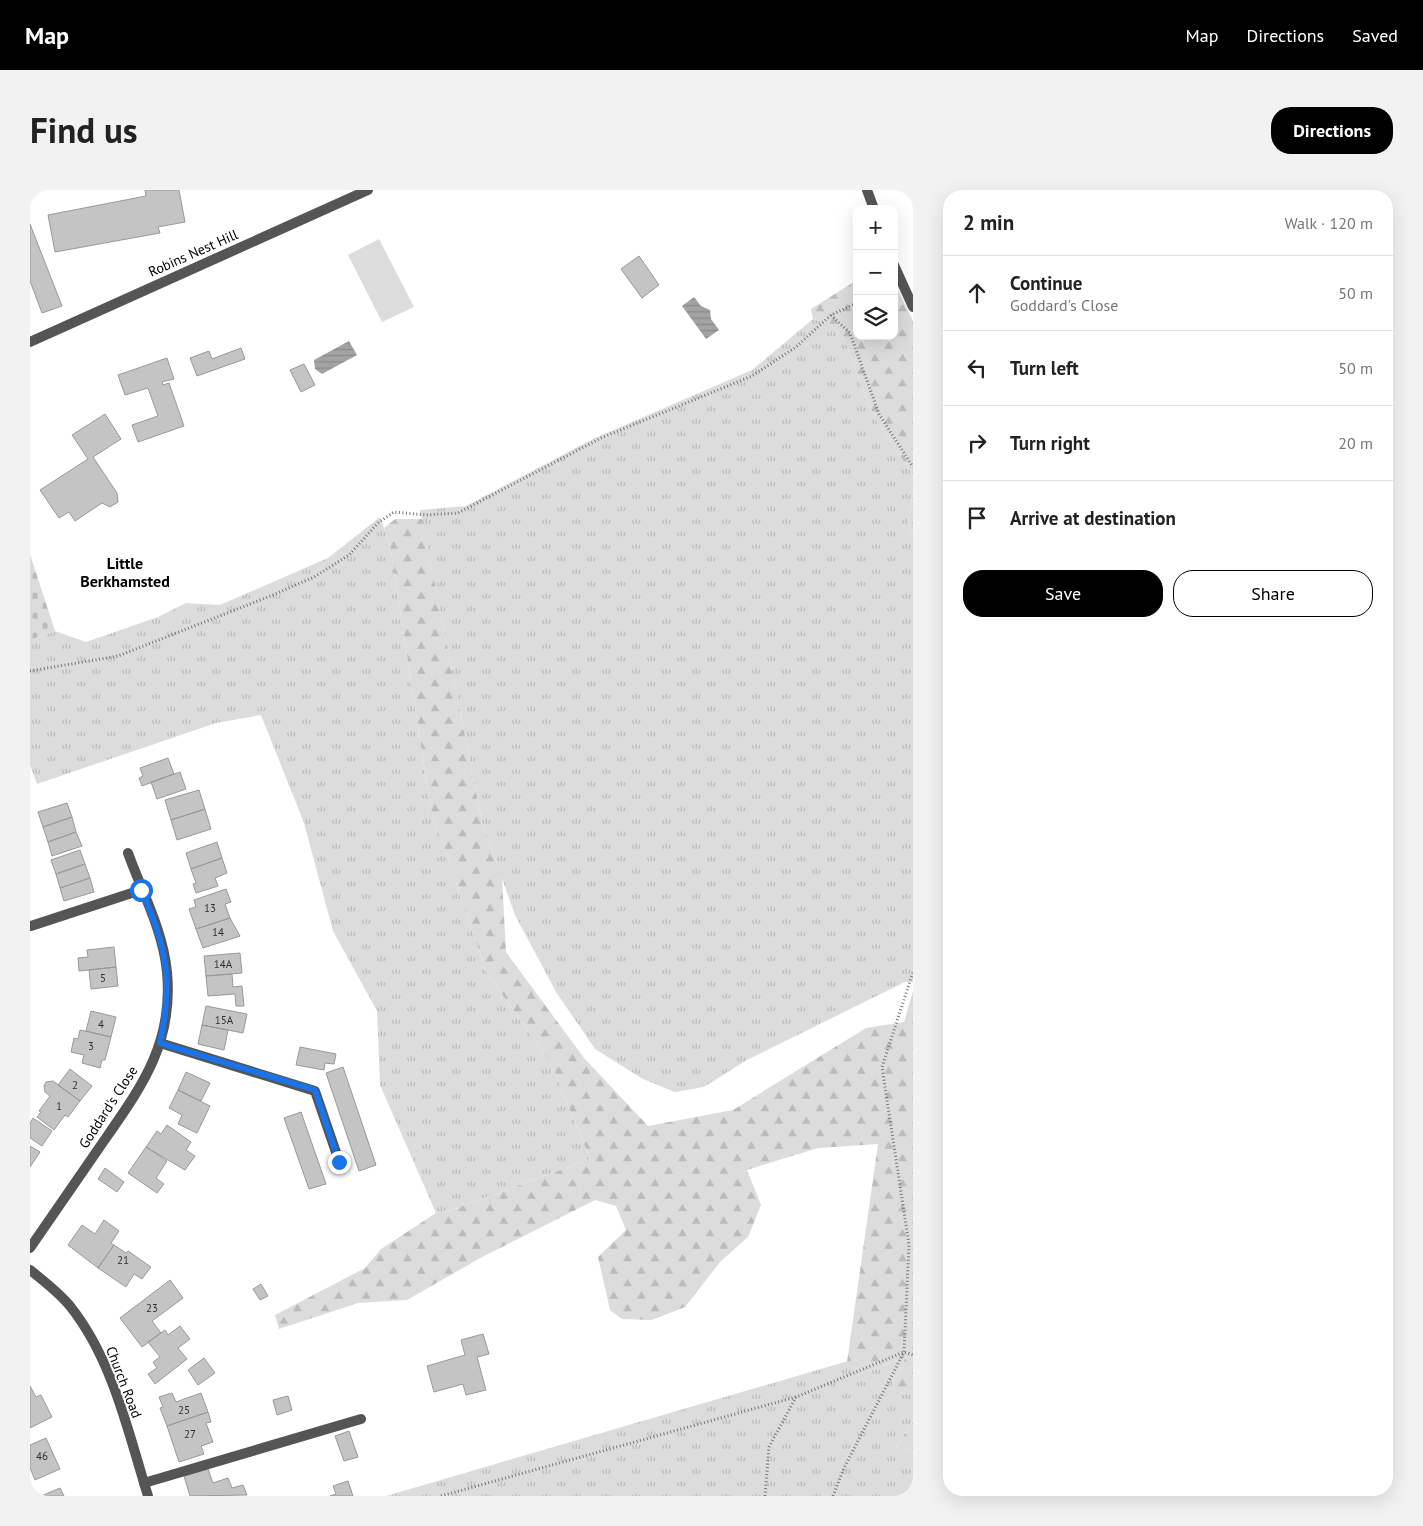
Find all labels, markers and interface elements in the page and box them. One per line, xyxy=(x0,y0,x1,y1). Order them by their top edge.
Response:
text: Map xyxy=(25,20,69,51)
text: Map xyxy=(1186,24,1218,47)
text: Directions xyxy=(1246,24,1324,47)
text: Saved xyxy=(1352,24,1398,47)
text: Find us xyxy=(30,107,138,153)
button: Directions xyxy=(1271,107,1393,154)
map controls xyxy=(853,205,898,340)
button: + xyxy=(853,205,898,250)
text: 2 min xyxy=(963,209,1014,236)
text: Walk · 120 m xyxy=(1284,213,1373,233)
street label: Robins Nest Hill xyxy=(145,225,241,281)
button: − xyxy=(853,250,898,295)
text: Continue xyxy=(1010,271,1082,295)
icon: ahead xyxy=(963,279,991,307)
text: 50 m xyxy=(1338,283,1373,303)
button: layers xyxy=(853,295,898,340)
text: Goddard's Close xyxy=(1010,295,1118,315)
icon: left xyxy=(963,354,991,382)
text: Turn left xyxy=(1010,356,1079,380)
text: 50 m xyxy=(1338,358,1373,378)
icon: right xyxy=(963,429,991,457)
text: Turn right xyxy=(1010,431,1090,455)
text: 20 m xyxy=(1338,433,1373,453)
icon: arrive xyxy=(963,504,991,532)
text: Arrive at destination xyxy=(1010,506,1176,530)
district label: Little Berkhamsted xyxy=(80,553,170,591)
button: Save xyxy=(963,570,1163,617)
button: Share xyxy=(1173,570,1373,617)
route start xyxy=(130,879,153,902)
house number: 13 xyxy=(204,901,216,915)
house number: 14 xyxy=(212,925,224,939)
house number: 14A xyxy=(214,957,233,971)
house number: 5 xyxy=(100,971,106,985)
house number: 15A xyxy=(215,1013,234,1027)
house number: 4 xyxy=(98,1017,104,1031)
house number: 3 xyxy=(88,1039,94,1053)
street label: Goddard's Close xyxy=(75,1062,141,1152)
house number: 2 xyxy=(72,1078,78,1092)
house number: 1 xyxy=(56,1099,62,1113)
route end xyxy=(328,1151,351,1174)
house number: 21 xyxy=(117,1253,129,1267)
house number: 23 xyxy=(146,1301,158,1315)
street label: Church Road xyxy=(102,1344,146,1420)
house number: 25 xyxy=(178,1403,190,1417)
house number: 27 xyxy=(184,1427,196,1441)
house number: 46 xyxy=(36,1449,48,1463)

